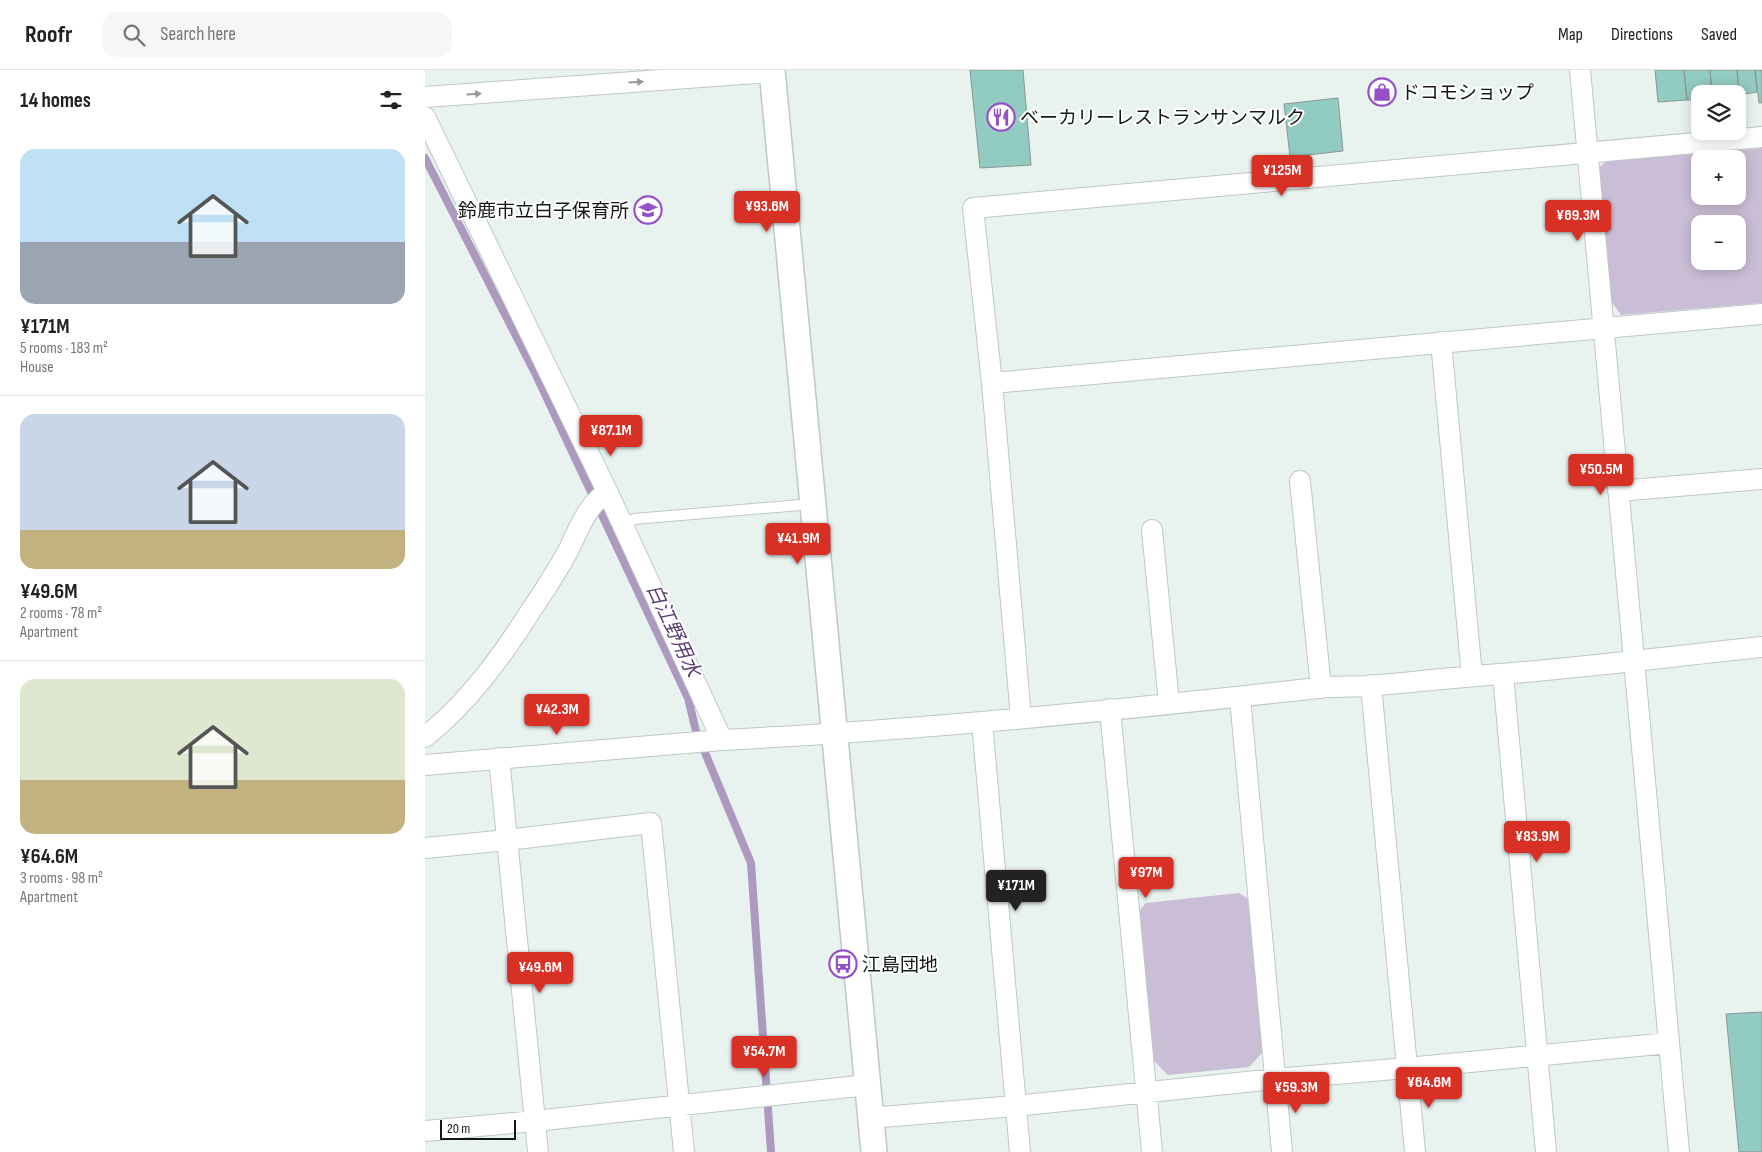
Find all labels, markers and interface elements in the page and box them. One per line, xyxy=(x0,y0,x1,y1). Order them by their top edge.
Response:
search box xyxy=(102,12,452,57)
text: Roofr xyxy=(25,20,72,49)
icon: search xyxy=(120,21,148,49)
text: Search here xyxy=(160,23,236,46)
text: Map xyxy=(1558,24,1583,45)
text: Directions xyxy=(1611,24,1673,45)
text: Saved xyxy=(1701,24,1737,45)
shop icon: ドコモショップ xyxy=(1367,77,1397,107)
one-way arrow xyxy=(628,78,644,86)
place label: ドコモショップ xyxy=(1401,82,1534,105)
map controls xyxy=(1691,85,1746,270)
button: layers xyxy=(1691,85,1746,140)
icon: filters xyxy=(377,86,405,114)
text: 14 homes xyxy=(20,88,91,113)
one-way arrow xyxy=(466,90,482,98)
restaurant icon: ベーカリーレストランサンマルク xyxy=(986,102,1016,132)
place label: ベーカリーレストランサンマルク xyxy=(1020,107,1305,130)
button: + xyxy=(1691,150,1746,205)
pin: ¥125M xyxy=(1247,154,1317,197)
text: ¥125M xyxy=(1263,161,1301,180)
icon: home xyxy=(168,181,258,271)
pin: ¥93.6M xyxy=(726,190,808,233)
school or university icon: 鈴鹿市立白子保育所 xyxy=(633,195,663,225)
text: ¥93.6M xyxy=(745,197,789,216)
place label: 鈴鹿市立白子保育所 xyxy=(458,200,629,223)
pin: ¥69.3M xyxy=(1537,200,1619,242)
text: ¥69.3M xyxy=(1556,206,1600,225)
button: − xyxy=(1691,215,1746,270)
text: ¥171M xyxy=(20,314,70,339)
text: 5 rooms · 183 m² xyxy=(20,339,108,358)
text: House xyxy=(20,358,54,377)
pin: ¥87.1M xyxy=(570,414,652,457)
text: ¥87.1M xyxy=(590,421,632,440)
icon: home xyxy=(168,447,258,537)
pin: ¥50.5M xyxy=(1560,454,1642,496)
text: ¥50.5M xyxy=(1579,460,1623,479)
pin: ¥41.9M xyxy=(757,522,839,565)
text: ¥41.9M xyxy=(776,529,820,548)
text: ¥49.6M xyxy=(20,579,77,604)
water label: 白江野用水 xyxy=(641,580,706,683)
text: 2 rooms · 78 m² xyxy=(20,604,102,623)
text: Apartment xyxy=(20,623,78,642)
pin: ¥42.3M xyxy=(516,694,598,736)
text: ¥42.3M xyxy=(535,700,579,719)
icon: home xyxy=(168,712,258,802)
pin: ¥83.9M xyxy=(1496,820,1578,863)
text: ¥83.9M xyxy=(1515,827,1559,846)
text: ¥64.6M xyxy=(20,844,78,869)
pin: ¥97M xyxy=(1116,856,1176,899)
text: ¥97M xyxy=(1130,863,1162,882)
text: 3 rooms · 98 m² xyxy=(20,869,103,888)
pin: ¥171M xyxy=(981,870,1051,912)
text: ¥171M xyxy=(997,876,1035,895)
text: Apartment xyxy=(20,888,78,907)
bus stop icon: 江島団地 xyxy=(828,949,858,979)
pin: ¥49.6M xyxy=(499,952,581,994)
place label: 江島団地 xyxy=(862,954,938,977)
text: ¥49.6M xyxy=(518,958,562,977)
pin: ¥54.7M xyxy=(723,1036,805,1078)
text: ¥54.7M xyxy=(743,1042,785,1061)
pin: ¥64.6M xyxy=(1388,1066,1470,1109)
pin: ¥59.3M xyxy=(1255,1072,1337,1114)
text: ¥64.6M xyxy=(1407,1073,1451,1092)
text: ¥59.3M xyxy=(1274,1078,1318,1097)
scale bar xyxy=(440,1117,516,1140)
text: 20 m xyxy=(447,1120,470,1137)

